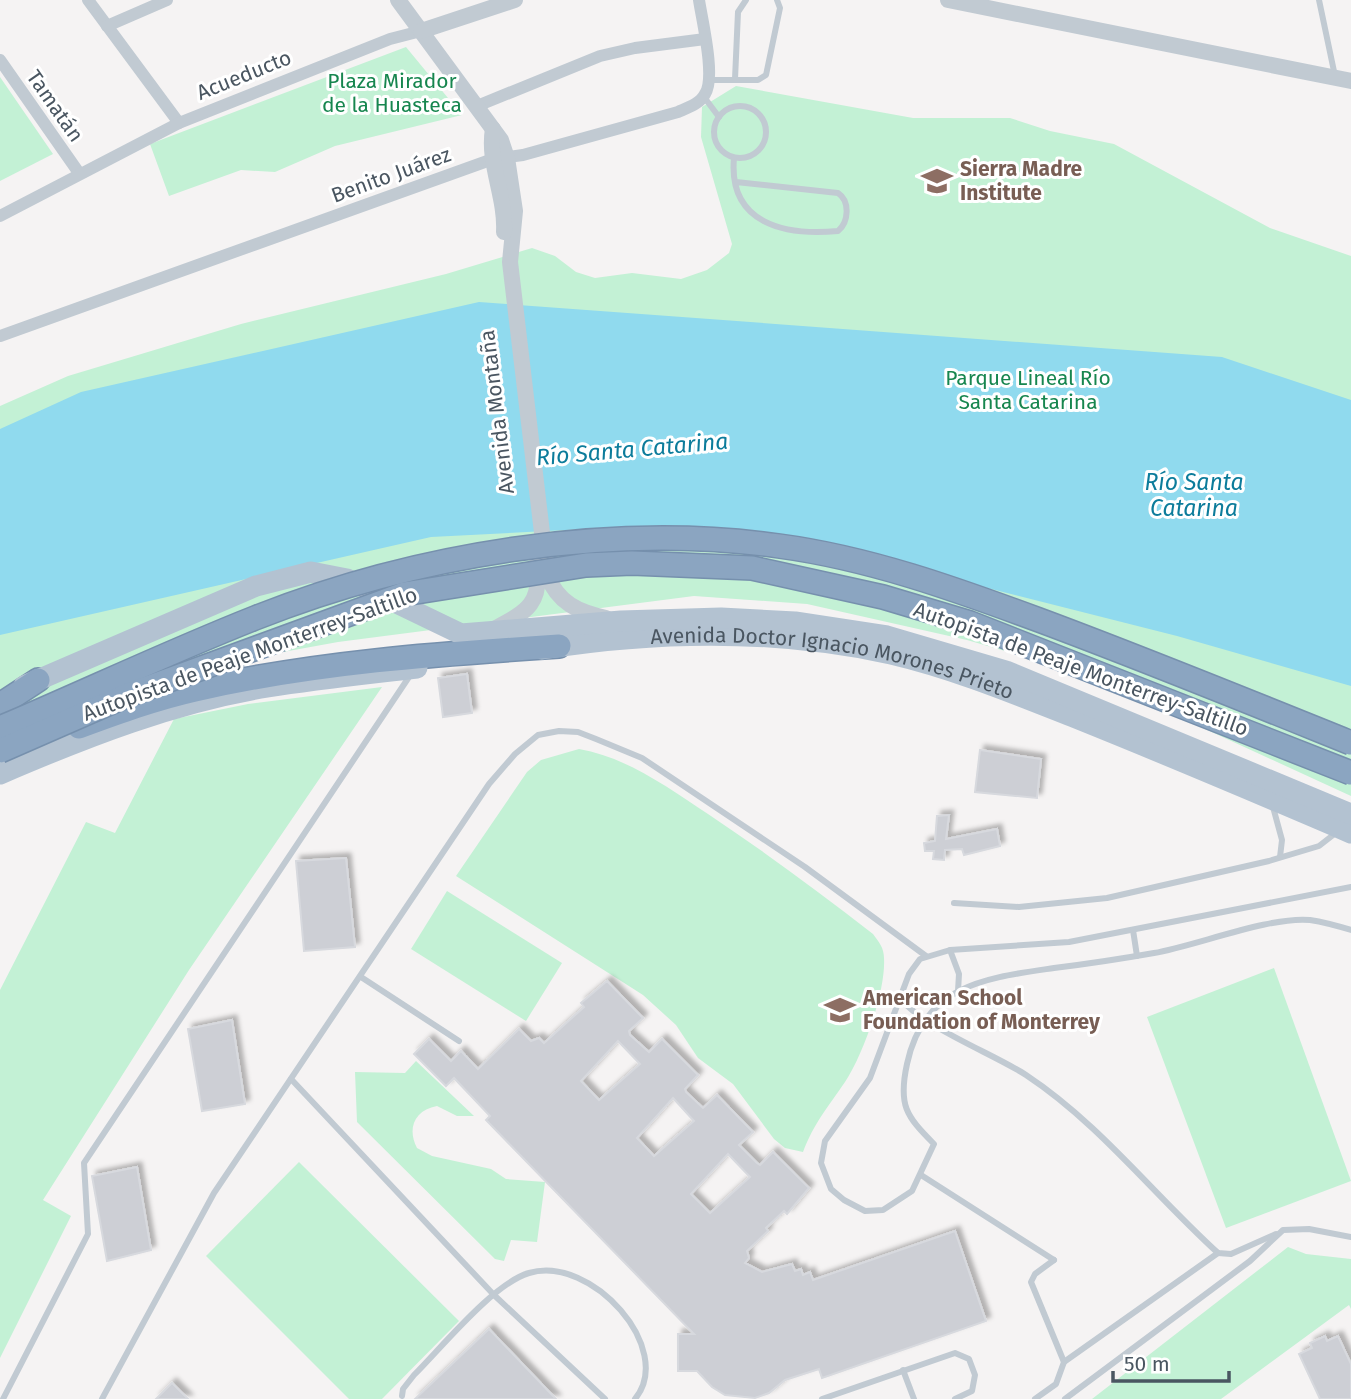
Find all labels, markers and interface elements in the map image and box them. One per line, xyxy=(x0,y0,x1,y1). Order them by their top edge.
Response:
street label: Acueducto xyxy=(193,44,295,106)
street label: Tamatán xyxy=(21,65,89,147)
park label: Plaza Mirador de la Huasteca xyxy=(322,68,462,118)
street label: Benito Juárez xyxy=(328,141,454,209)
place label: Sierra Madre Institute xyxy=(960,156,1083,206)
school or university icon: Sierra Madre Institute xyxy=(920,164,954,198)
street label: Avenida Montaña xyxy=(474,329,520,495)
park label: Parque Lineal Río Santa Catarina xyxy=(945,365,1111,415)
water label: Río Santa Catarina xyxy=(535,427,729,471)
water label: Río Santa Catarina xyxy=(1144,468,1244,522)
street label: Autopista de Peaje Monterrey-Saltillo xyxy=(79,581,421,727)
street label: Autopista de Peaje Monterrey-Saltillo xyxy=(910,596,1252,742)
street label: Avenida Doctor Ignacio Morones Prieto xyxy=(650,622,1017,705)
place label: American School Foundation of Monterrey xyxy=(862,985,1100,1035)
school or university icon: American School Foundation of Monterrey xyxy=(823,993,857,1027)
scale bar xyxy=(1113,1340,1228,1384)
text: 50 m xyxy=(1124,1351,1170,1377)

